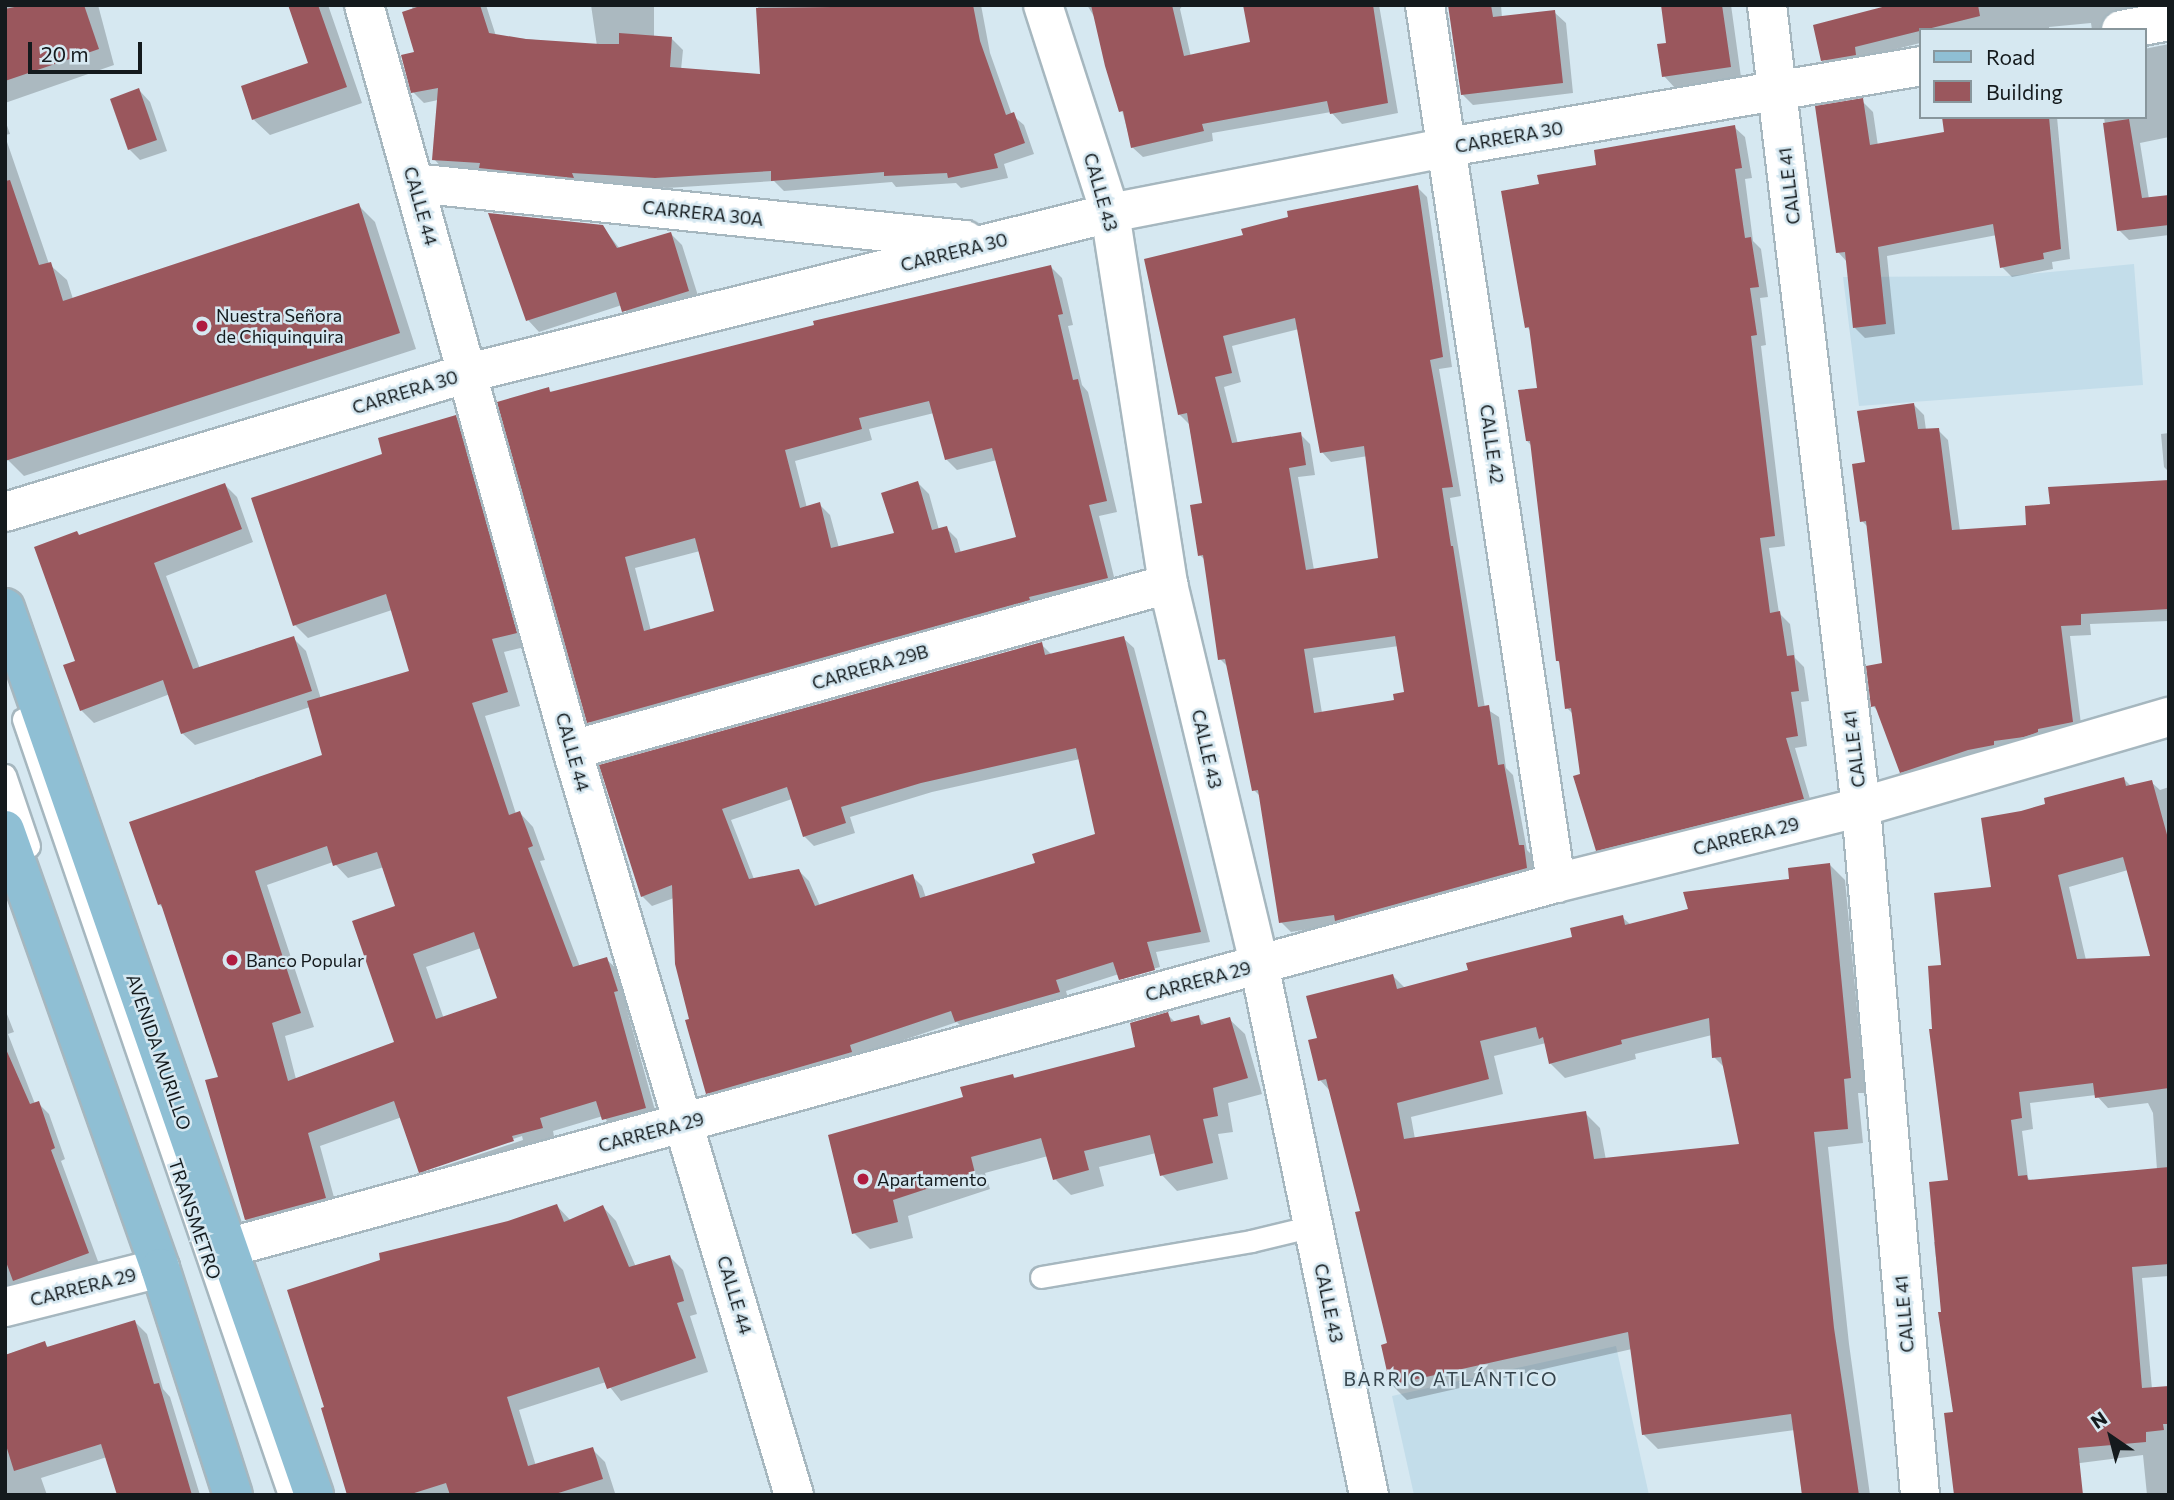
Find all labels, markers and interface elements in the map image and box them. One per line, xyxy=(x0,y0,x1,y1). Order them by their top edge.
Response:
scale bar xyxy=(32,28,145,72)
legend xyxy=(1918,28,2146,119)
text: 20 m xyxy=(41,41,89,66)
text: Road xyxy=(1986,44,2035,69)
text: Building xyxy=(1986,79,2063,104)
street label: CARRERA 30 xyxy=(1453,117,1565,157)
street label: CALLE 41 xyxy=(1774,146,1804,226)
street label: CALLE 43 xyxy=(1080,150,1122,234)
street label: CALLE 44 xyxy=(399,164,443,248)
street label: CARRERA 30A xyxy=(641,196,765,230)
street label: CARRERA 30 xyxy=(898,228,1010,276)
place label: Nuestra Señora de Chiquinquira xyxy=(216,305,344,348)
marker: Nuestra Señora de Chiquinquira xyxy=(194,318,210,334)
street label: CARRERA 30 xyxy=(349,366,461,418)
street label: CALLE 42 xyxy=(1476,403,1508,485)
street label: CARRERA 29B xyxy=(809,640,931,694)
street label: CALLE 43 xyxy=(1187,707,1227,791)
street label: CALLE 41 xyxy=(1839,709,1869,789)
street label: CALLE 44 xyxy=(551,710,595,794)
street label: CARRERA 29 xyxy=(1691,812,1801,860)
place label: Banco Popular xyxy=(246,949,364,971)
marker: Banco Popular xyxy=(224,952,240,968)
street label: CARRERA 29 xyxy=(1143,957,1253,1005)
street label: AVENIDA MURILLO xyxy=(122,971,196,1133)
street label: CARRERA 29 xyxy=(596,1108,706,1156)
street label: TRANSMETRO xyxy=(164,1156,226,1282)
place label: Apartamento xyxy=(877,1168,987,1190)
marker: Apartamento xyxy=(855,1171,871,1187)
street label: CALLE 44 xyxy=(713,1253,757,1337)
street label: CALLE 43 xyxy=(1310,1261,1348,1345)
street label: CARRERA 29 xyxy=(28,1263,138,1311)
street label: CALLE 41 xyxy=(1890,1274,1918,1354)
district label: BARRIO ATLÁNTICO xyxy=(1345,1368,1557,1390)
north arrow xyxy=(2076,1402,2146,1472)
text: N xyxy=(2086,1406,2111,1433)

